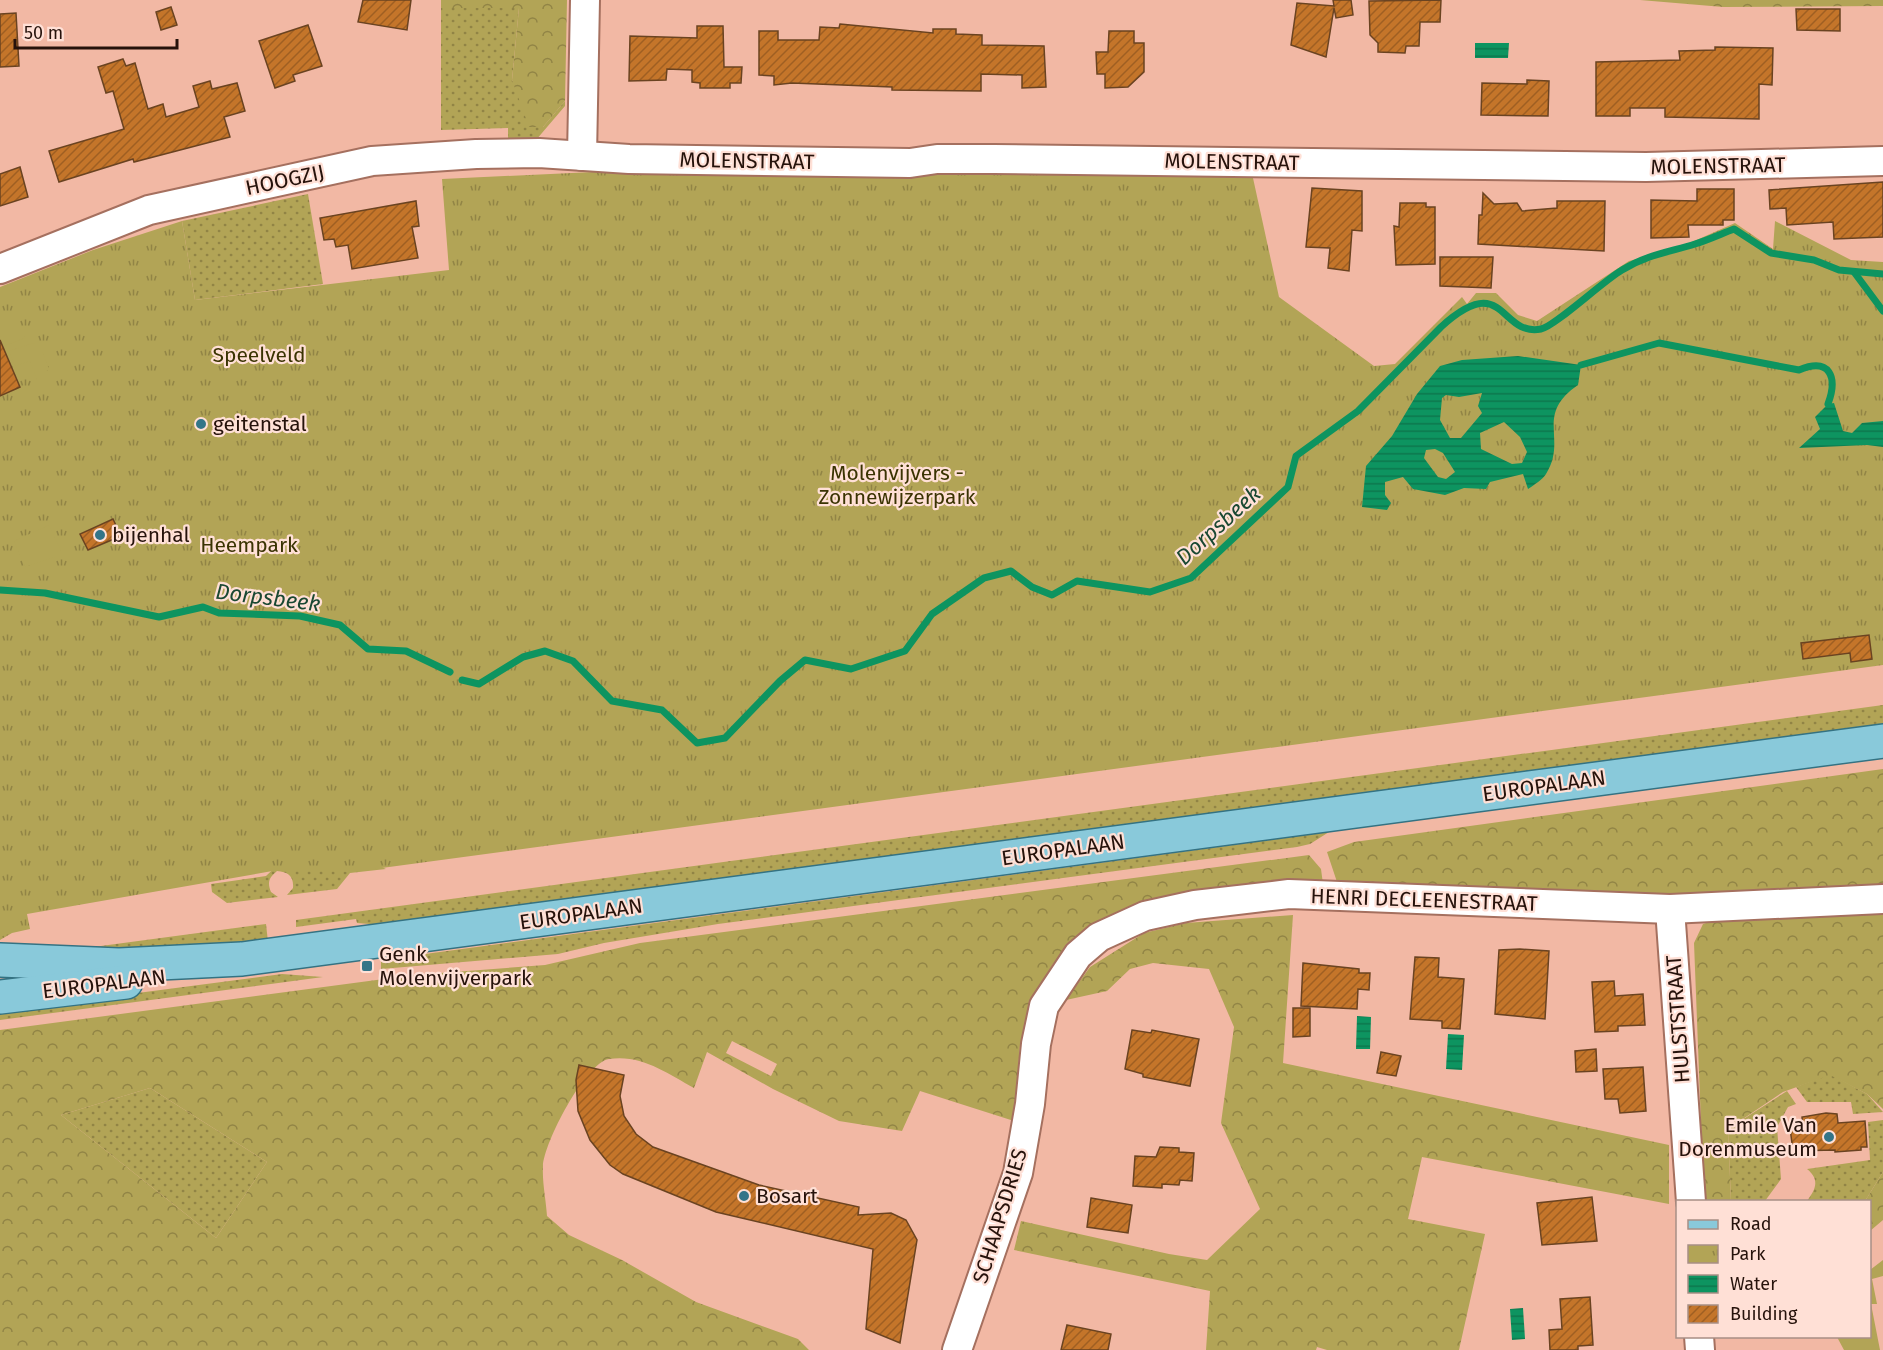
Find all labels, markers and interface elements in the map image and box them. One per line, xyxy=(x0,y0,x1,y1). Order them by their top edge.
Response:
scale bar xyxy=(15,12,177,50)
text: 50 m xyxy=(24,22,63,44)
street label: MOLENSTRAAT xyxy=(679,147,815,175)
street label: MOLENSTRAAT xyxy=(1164,148,1300,176)
street label: MOLENSTRAAT xyxy=(1650,152,1786,180)
street label: HOOGZIJ xyxy=(243,159,327,201)
park label: Speelveld xyxy=(212,342,306,368)
place label: geitenstal xyxy=(213,411,307,437)
marker: geitenstal xyxy=(194,417,208,431)
park label: Molenvijvers - Zonnewijzerpark xyxy=(819,460,976,510)
water label: Dorpsbeek xyxy=(1170,480,1267,571)
place label: bijenhal xyxy=(112,522,190,548)
marker: bijenhal xyxy=(93,528,107,542)
park label: Heempark xyxy=(200,532,298,558)
water label: Dorpsbeek xyxy=(214,578,322,617)
street label: EUROPALAAN xyxy=(1481,764,1607,808)
street label: EUROPALAAN xyxy=(1000,828,1126,872)
street label: HENRI DECLEENESTRAAT xyxy=(1310,883,1538,917)
street label: EUROPALAAN xyxy=(518,892,644,936)
place label: Genk Molenvijverpark xyxy=(379,941,532,991)
street label: HULSTSTRAAT xyxy=(1661,954,1695,1084)
marker: Genk Molenvijverpark xyxy=(360,959,374,973)
street label: EUROPALAAN xyxy=(41,964,167,1004)
place label: Emile Van Dorenmuseum xyxy=(1678,1112,1817,1162)
marker: Emile Van Dorenmuseum xyxy=(1822,1130,1836,1144)
street label: SCHAAPSDRIES xyxy=(967,1145,1033,1287)
place label: Bosart xyxy=(756,1183,818,1209)
marker: Bosart xyxy=(737,1189,751,1203)
legend xyxy=(1676,1200,1871,1338)
text: Road xyxy=(1730,1213,1772,1235)
text: Park xyxy=(1730,1243,1766,1265)
text: Water xyxy=(1730,1273,1777,1295)
text: Building xyxy=(1730,1303,1798,1325)

